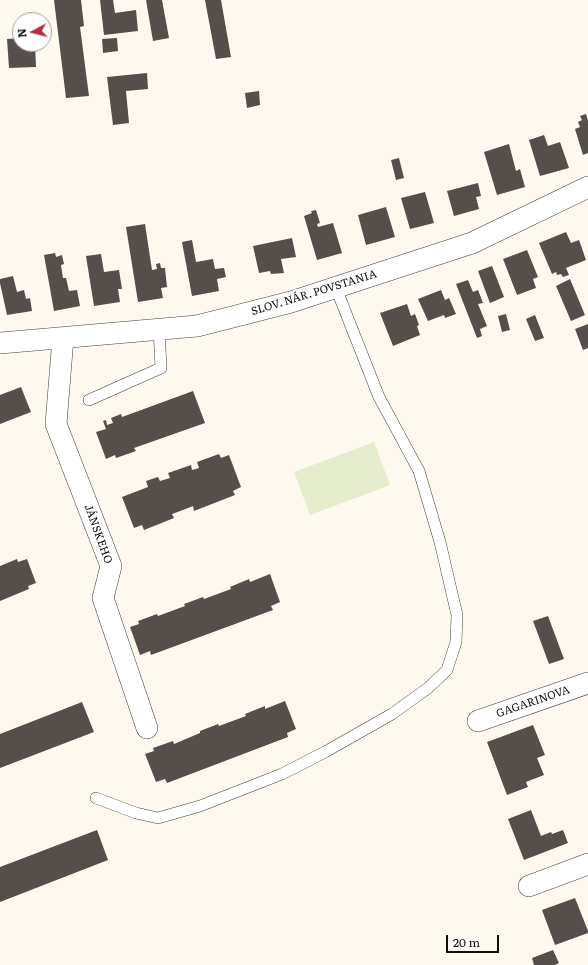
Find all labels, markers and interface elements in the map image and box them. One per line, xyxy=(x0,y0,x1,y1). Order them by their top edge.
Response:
north arrow xyxy=(12,12,52,52)
text: N xyxy=(13,28,30,39)
street label: SLOV. NÁR. POVSTANIA xyxy=(250,268,378,318)
street label: JÁNSKEHO xyxy=(81,503,115,565)
street label: GAGARINOVA xyxy=(495,683,571,721)
scale bar xyxy=(448,927,501,953)
text: 20 m xyxy=(453,933,480,951)

